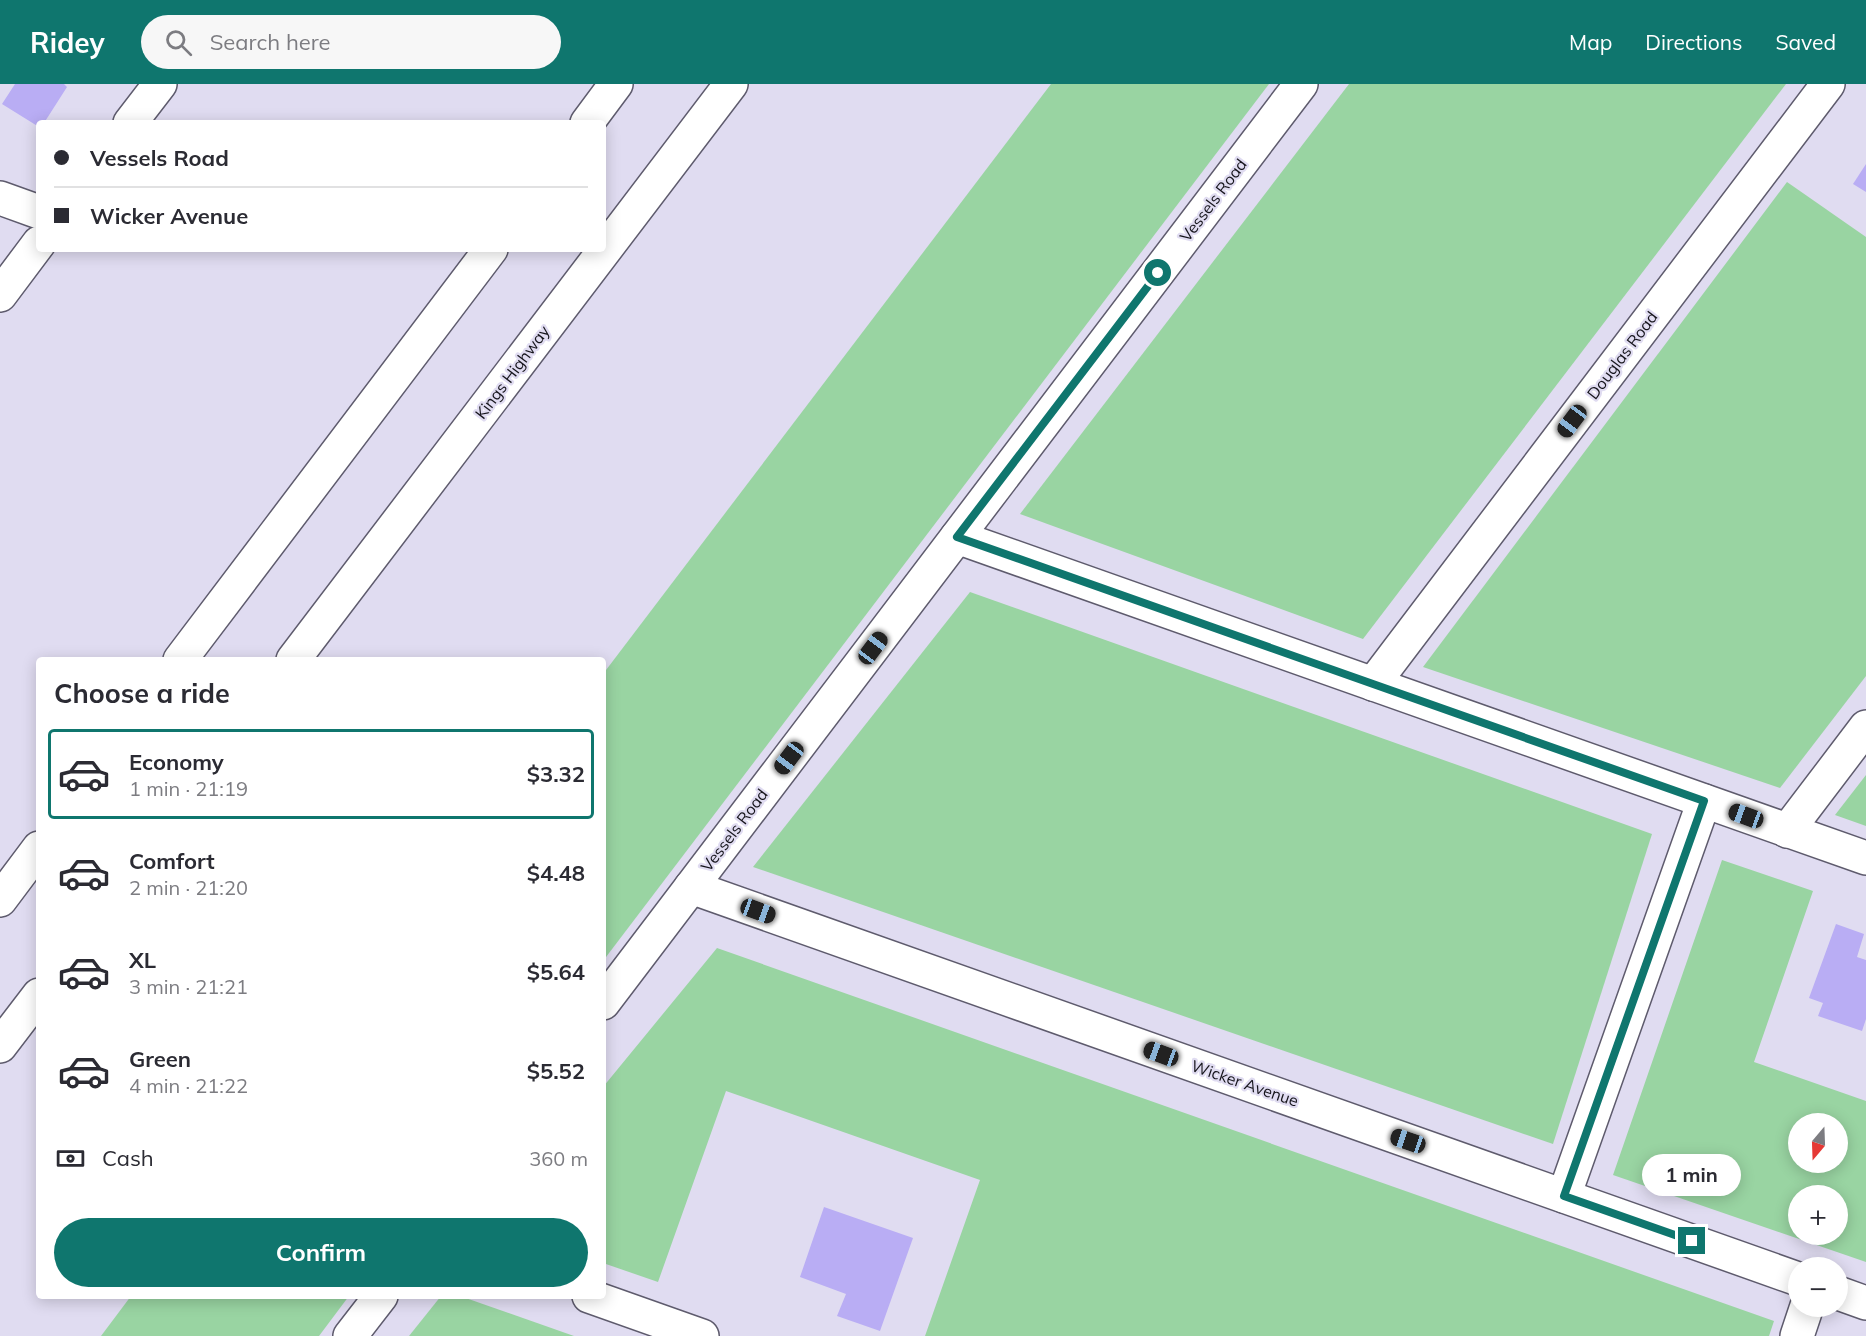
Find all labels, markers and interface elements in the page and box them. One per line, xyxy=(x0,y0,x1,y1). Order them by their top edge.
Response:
search box xyxy=(141,15,561,69)
text: Ridey xyxy=(30,25,105,60)
icon: search xyxy=(162,26,195,59)
text: Search here xyxy=(210,28,331,56)
text: Map xyxy=(1569,29,1612,55)
text: Directions xyxy=(1645,29,1742,55)
text: Saved xyxy=(1775,29,1836,55)
text: Vessels Road xyxy=(90,144,229,172)
street label: Vessels Road xyxy=(1175,155,1251,245)
text: Wicker Avenue xyxy=(90,202,248,230)
route start xyxy=(1144,259,1171,286)
street label: Douglas Road xyxy=(1583,307,1661,403)
street label: Kings Highway xyxy=(470,321,554,423)
car xyxy=(1554,401,1590,441)
car xyxy=(855,628,891,668)
text: Choose a ride xyxy=(54,676,230,710)
car xyxy=(771,738,807,778)
icon: car xyxy=(57,747,111,801)
text: Economy xyxy=(129,748,224,776)
text: $3.32 xyxy=(527,760,585,788)
text: 1 min · 21:19 xyxy=(129,776,248,801)
street label: Vessels Road xyxy=(696,785,772,875)
car xyxy=(1726,801,1766,831)
icon: car xyxy=(57,846,111,900)
text: Comfort xyxy=(129,847,215,875)
text: $4.48 xyxy=(527,859,585,887)
text: 2 min · 21:20 xyxy=(129,875,248,900)
car xyxy=(738,896,778,926)
icon: car xyxy=(57,945,111,999)
text: XL xyxy=(129,946,156,974)
text: $5.64 xyxy=(527,958,585,986)
text: 3 min · 21:21 xyxy=(129,974,248,999)
car xyxy=(1141,1039,1181,1069)
icon: car xyxy=(57,1044,111,1098)
text: Green xyxy=(129,1045,191,1073)
street label: Wicker Avenue xyxy=(1189,1055,1301,1111)
text: $5.52 xyxy=(527,1057,585,1085)
text: 4 min · 21:22 xyxy=(129,1073,248,1098)
north arrow xyxy=(1788,1113,1848,1173)
map controls xyxy=(1788,1113,1848,1317)
car xyxy=(1388,1127,1428,1155)
icon: cash xyxy=(54,1142,87,1175)
text: Cash xyxy=(102,1144,154,1172)
text: 360 m xyxy=(529,1146,588,1171)
callout: 1 min xyxy=(1642,1154,1742,1196)
text: 1 min xyxy=(1665,1162,1718,1187)
button: + xyxy=(1788,1185,1848,1245)
button: Confirm xyxy=(54,1218,588,1287)
route end xyxy=(1678,1227,1705,1254)
button: − xyxy=(1788,1257,1848,1317)

